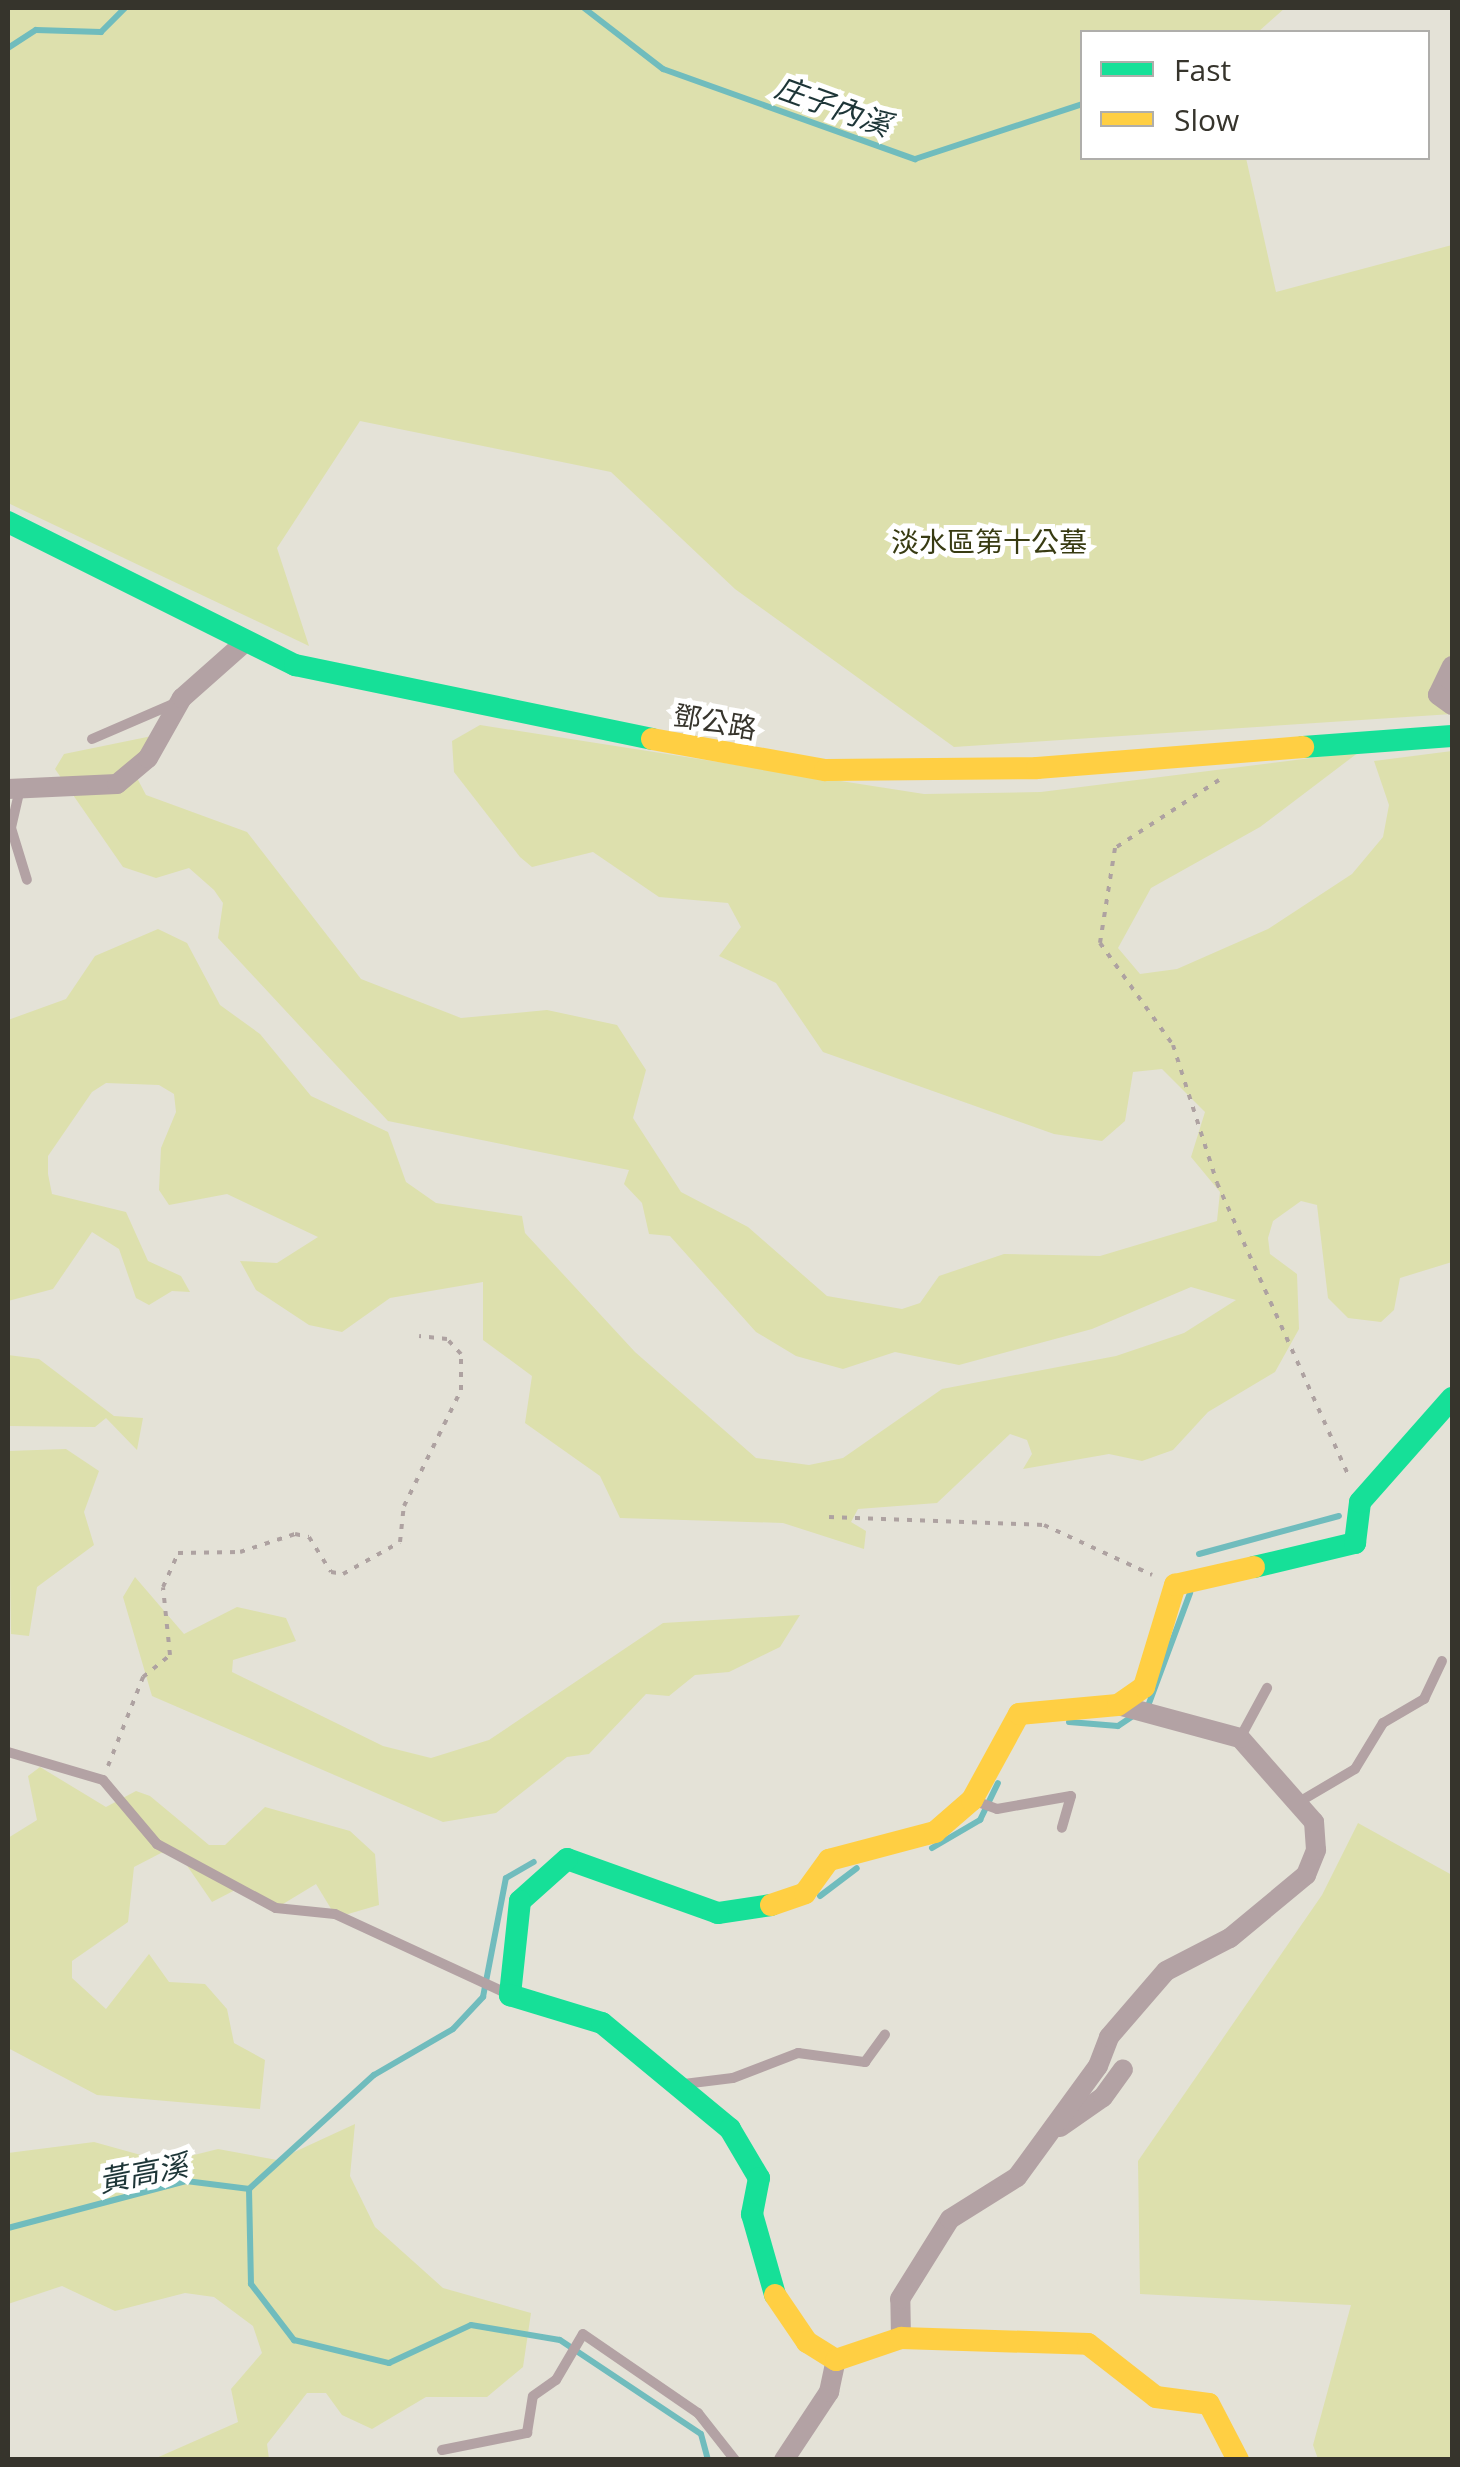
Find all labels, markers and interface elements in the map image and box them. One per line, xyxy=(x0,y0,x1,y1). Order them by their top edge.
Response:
legend xyxy=(1080,30,1430,160)
text: Fast xyxy=(1174,49,1231,90)
water label: 庄子內溪 xyxy=(770,69,896,143)
text: Slow xyxy=(1174,99,1239,140)
park label: 淡水區第十公墓 xyxy=(891,524,1087,558)
street label: 鄧公路 xyxy=(671,697,759,745)
water label: 黃高溪 xyxy=(95,2147,191,2199)

